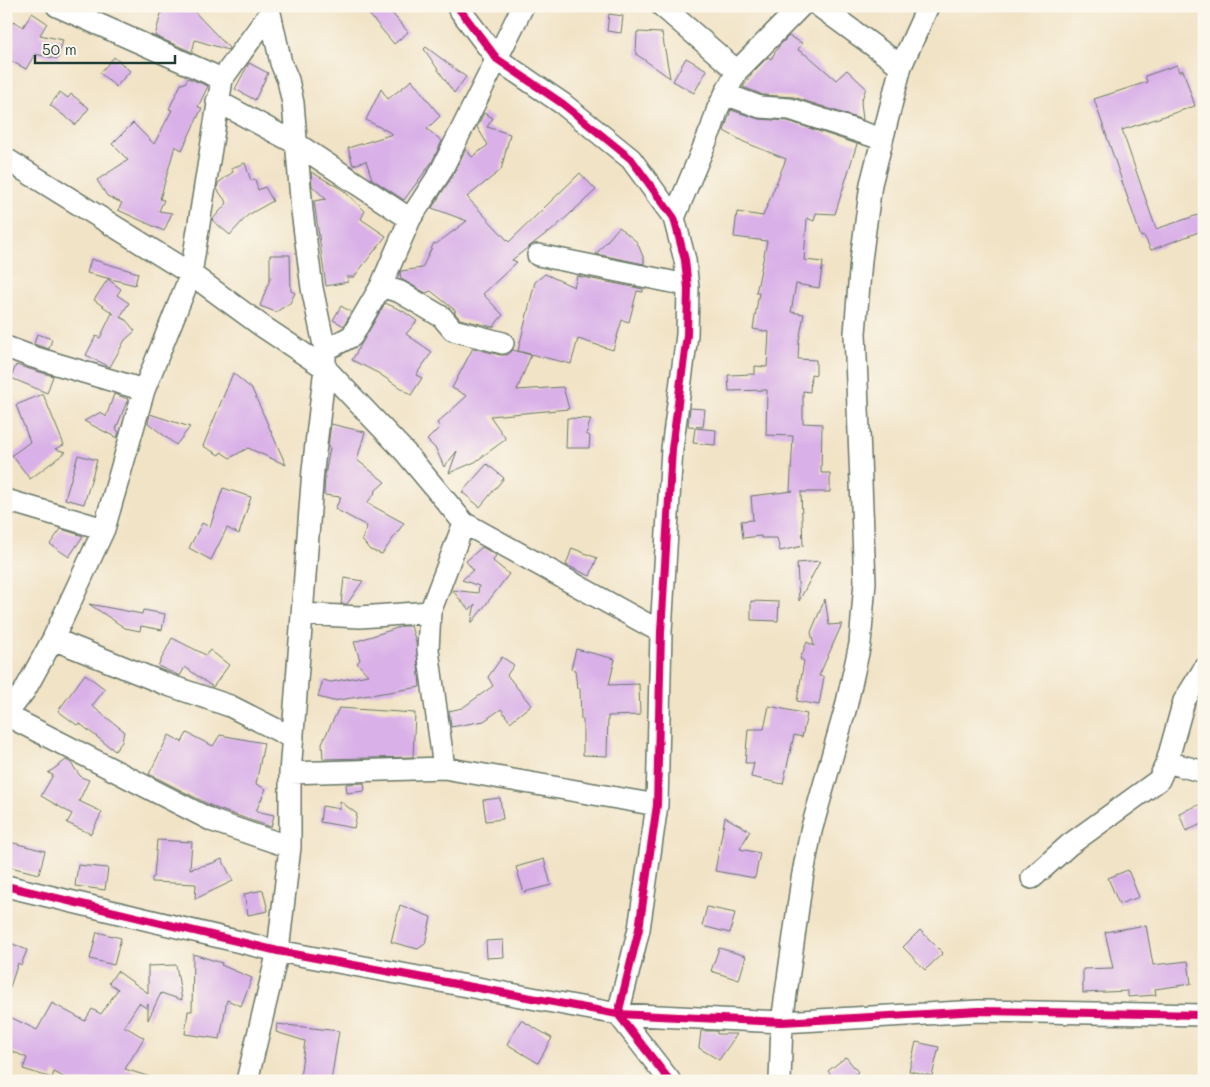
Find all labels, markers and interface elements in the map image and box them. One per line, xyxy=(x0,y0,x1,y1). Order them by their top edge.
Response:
scale bar xyxy=(35,32,175,64)
text: 50 m xyxy=(42,39,77,59)

